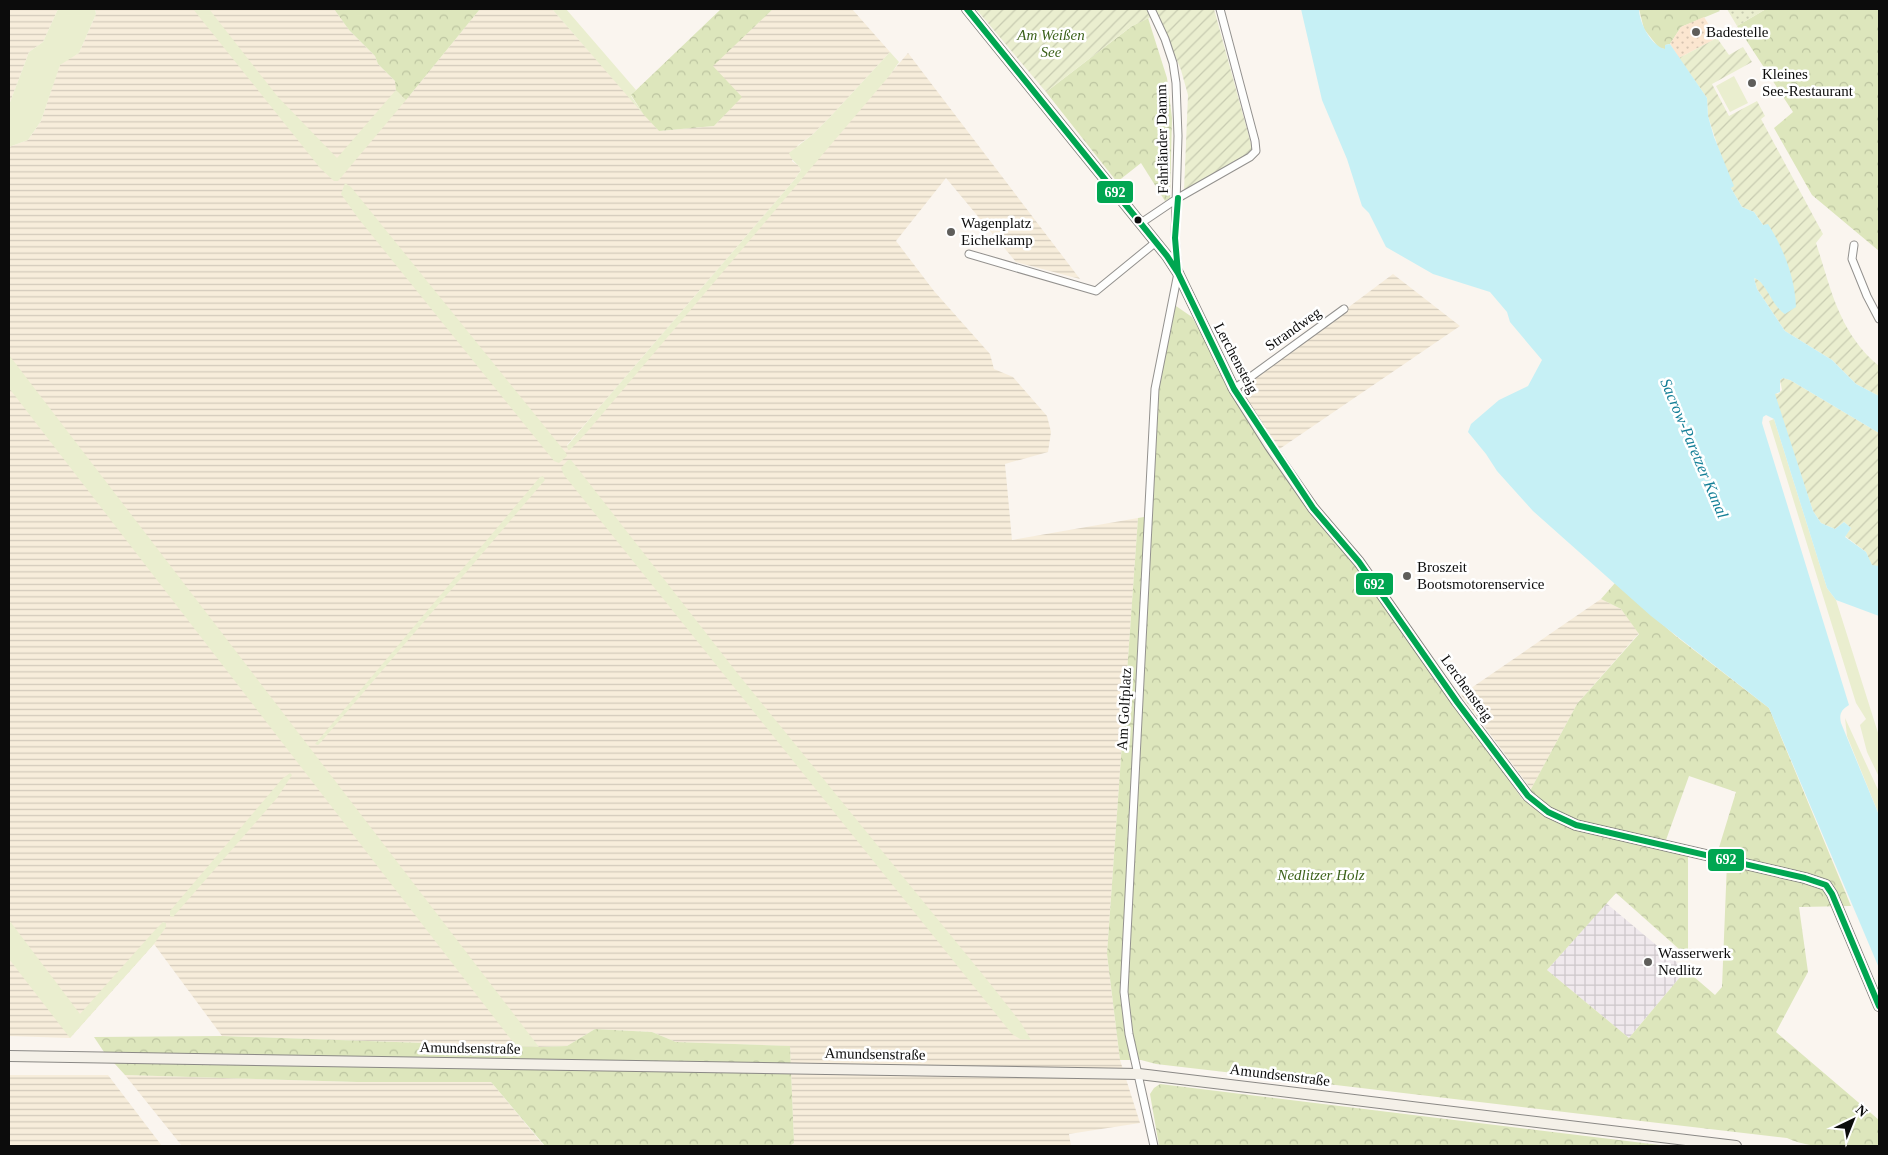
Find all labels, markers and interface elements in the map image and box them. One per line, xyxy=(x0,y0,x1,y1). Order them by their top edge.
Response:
place label: Badestelle xyxy=(1706,24,1769,40)
marker: Badestelle xyxy=(1690,26,1702,38)
park label: Am Weißen See xyxy=(1016,27,1085,60)
place label: Kleines See-Restaurant xyxy=(1762,66,1854,99)
marker: Kleines See-Restaurant xyxy=(1746,77,1758,89)
street label: Fahrländer Damm xyxy=(1153,84,1171,194)
line badge: 692 xyxy=(1096,180,1134,204)
text: 692 xyxy=(1105,185,1126,200)
place label: Wagenplatz Eichelkamp xyxy=(961,215,1033,248)
unlabelled marker xyxy=(1133,215,1143,225)
marker: Wagenplatz Eichelkamp xyxy=(945,226,957,238)
street label: Strandweg xyxy=(1262,304,1324,354)
street label: Lerchensteig xyxy=(1211,320,1261,396)
water label: Sacrow-Paretzer Kanal xyxy=(1657,376,1732,521)
place label: Broszeit Bootsmotorenservice xyxy=(1417,559,1545,592)
marker: Broszeit Bootsmotorenservice xyxy=(1401,570,1413,582)
line badge: 692 xyxy=(1355,572,1394,596)
text: 692 xyxy=(1364,577,1385,592)
street label: Lerchensteig xyxy=(1438,652,1497,724)
street label: Am Golfplatz xyxy=(1114,667,1134,751)
line badge: 692 xyxy=(1707,848,1745,872)
text: 692 xyxy=(1716,852,1737,867)
park label: Nedlitzer Holz xyxy=(1276,867,1365,883)
place label: Wasserwerk Nedlitz xyxy=(1658,945,1731,978)
marker: Wasserwerk Nedlitz xyxy=(1642,956,1654,968)
street label: Amundsenstraße xyxy=(419,1039,521,1057)
street label: Amundsenstraße xyxy=(824,1045,926,1063)
street label: Amundsenstraße xyxy=(1229,1061,1331,1089)
north arrow xyxy=(1828,1095,1878,1145)
text: N xyxy=(1853,1102,1870,1120)

